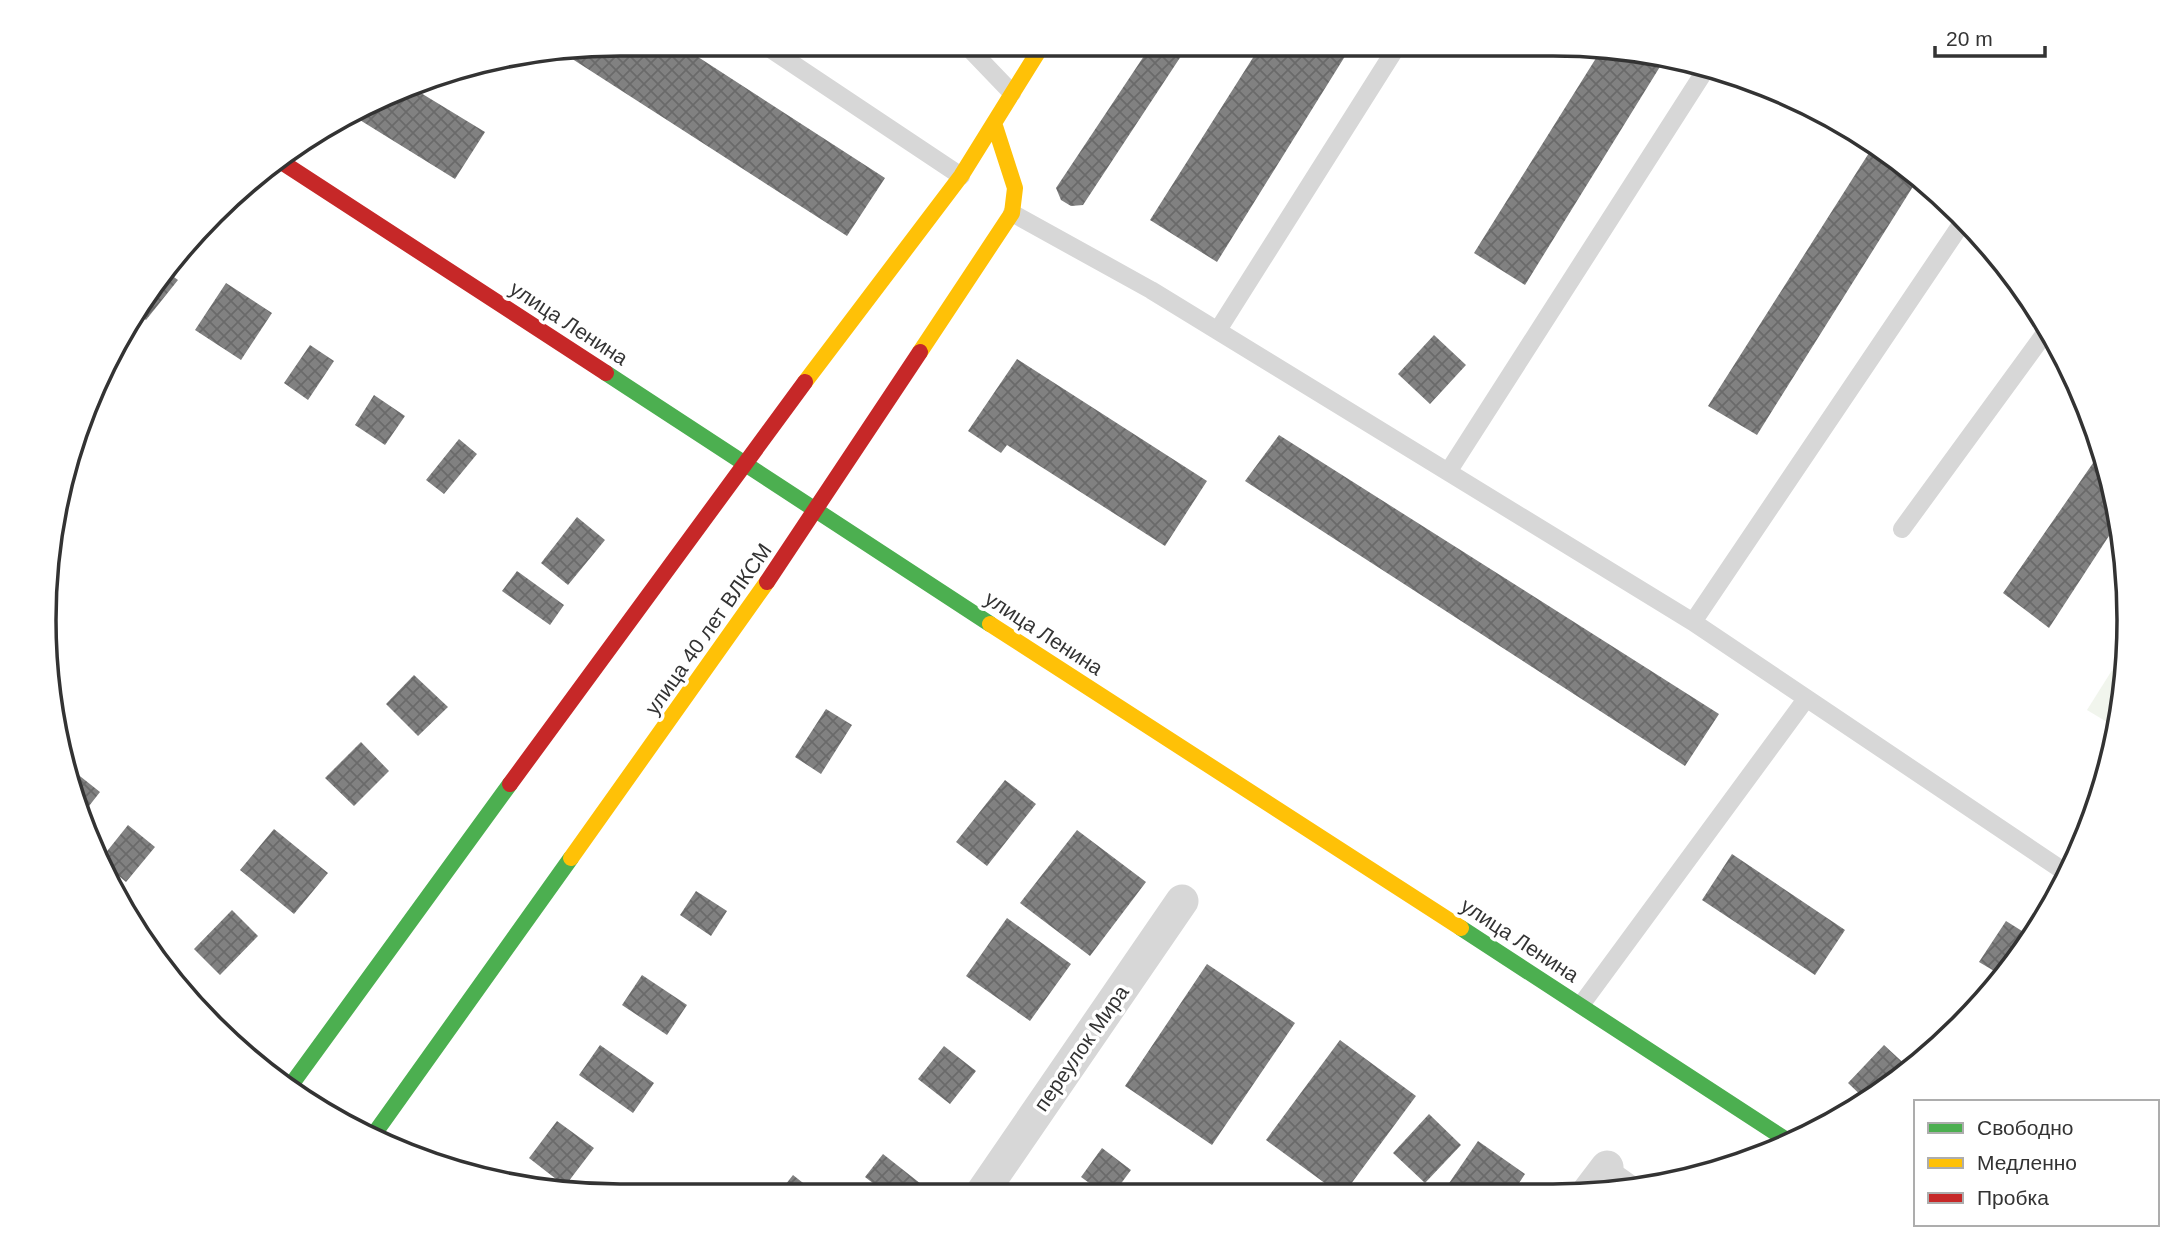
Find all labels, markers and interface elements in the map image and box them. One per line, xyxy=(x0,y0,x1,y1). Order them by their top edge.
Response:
scale bar xyxy=(1935,14,2045,58)
text: 20 m xyxy=(1946,27,1993,50)
street label: улица Ленина xyxy=(506,276,632,370)
street label: улица 40 лет ВЛКСМ xyxy=(640,539,776,719)
street label: улица Ленина xyxy=(981,586,1107,680)
street label: улица Ленина xyxy=(1457,893,1583,987)
street label: переулок Мира xyxy=(1029,981,1133,1115)
legend xyxy=(1914,1100,2159,1226)
text: Свободно xyxy=(1977,1116,2074,1139)
text: Медленно xyxy=(1977,1151,2077,1174)
text: Пробка xyxy=(1977,1186,2049,1209)

